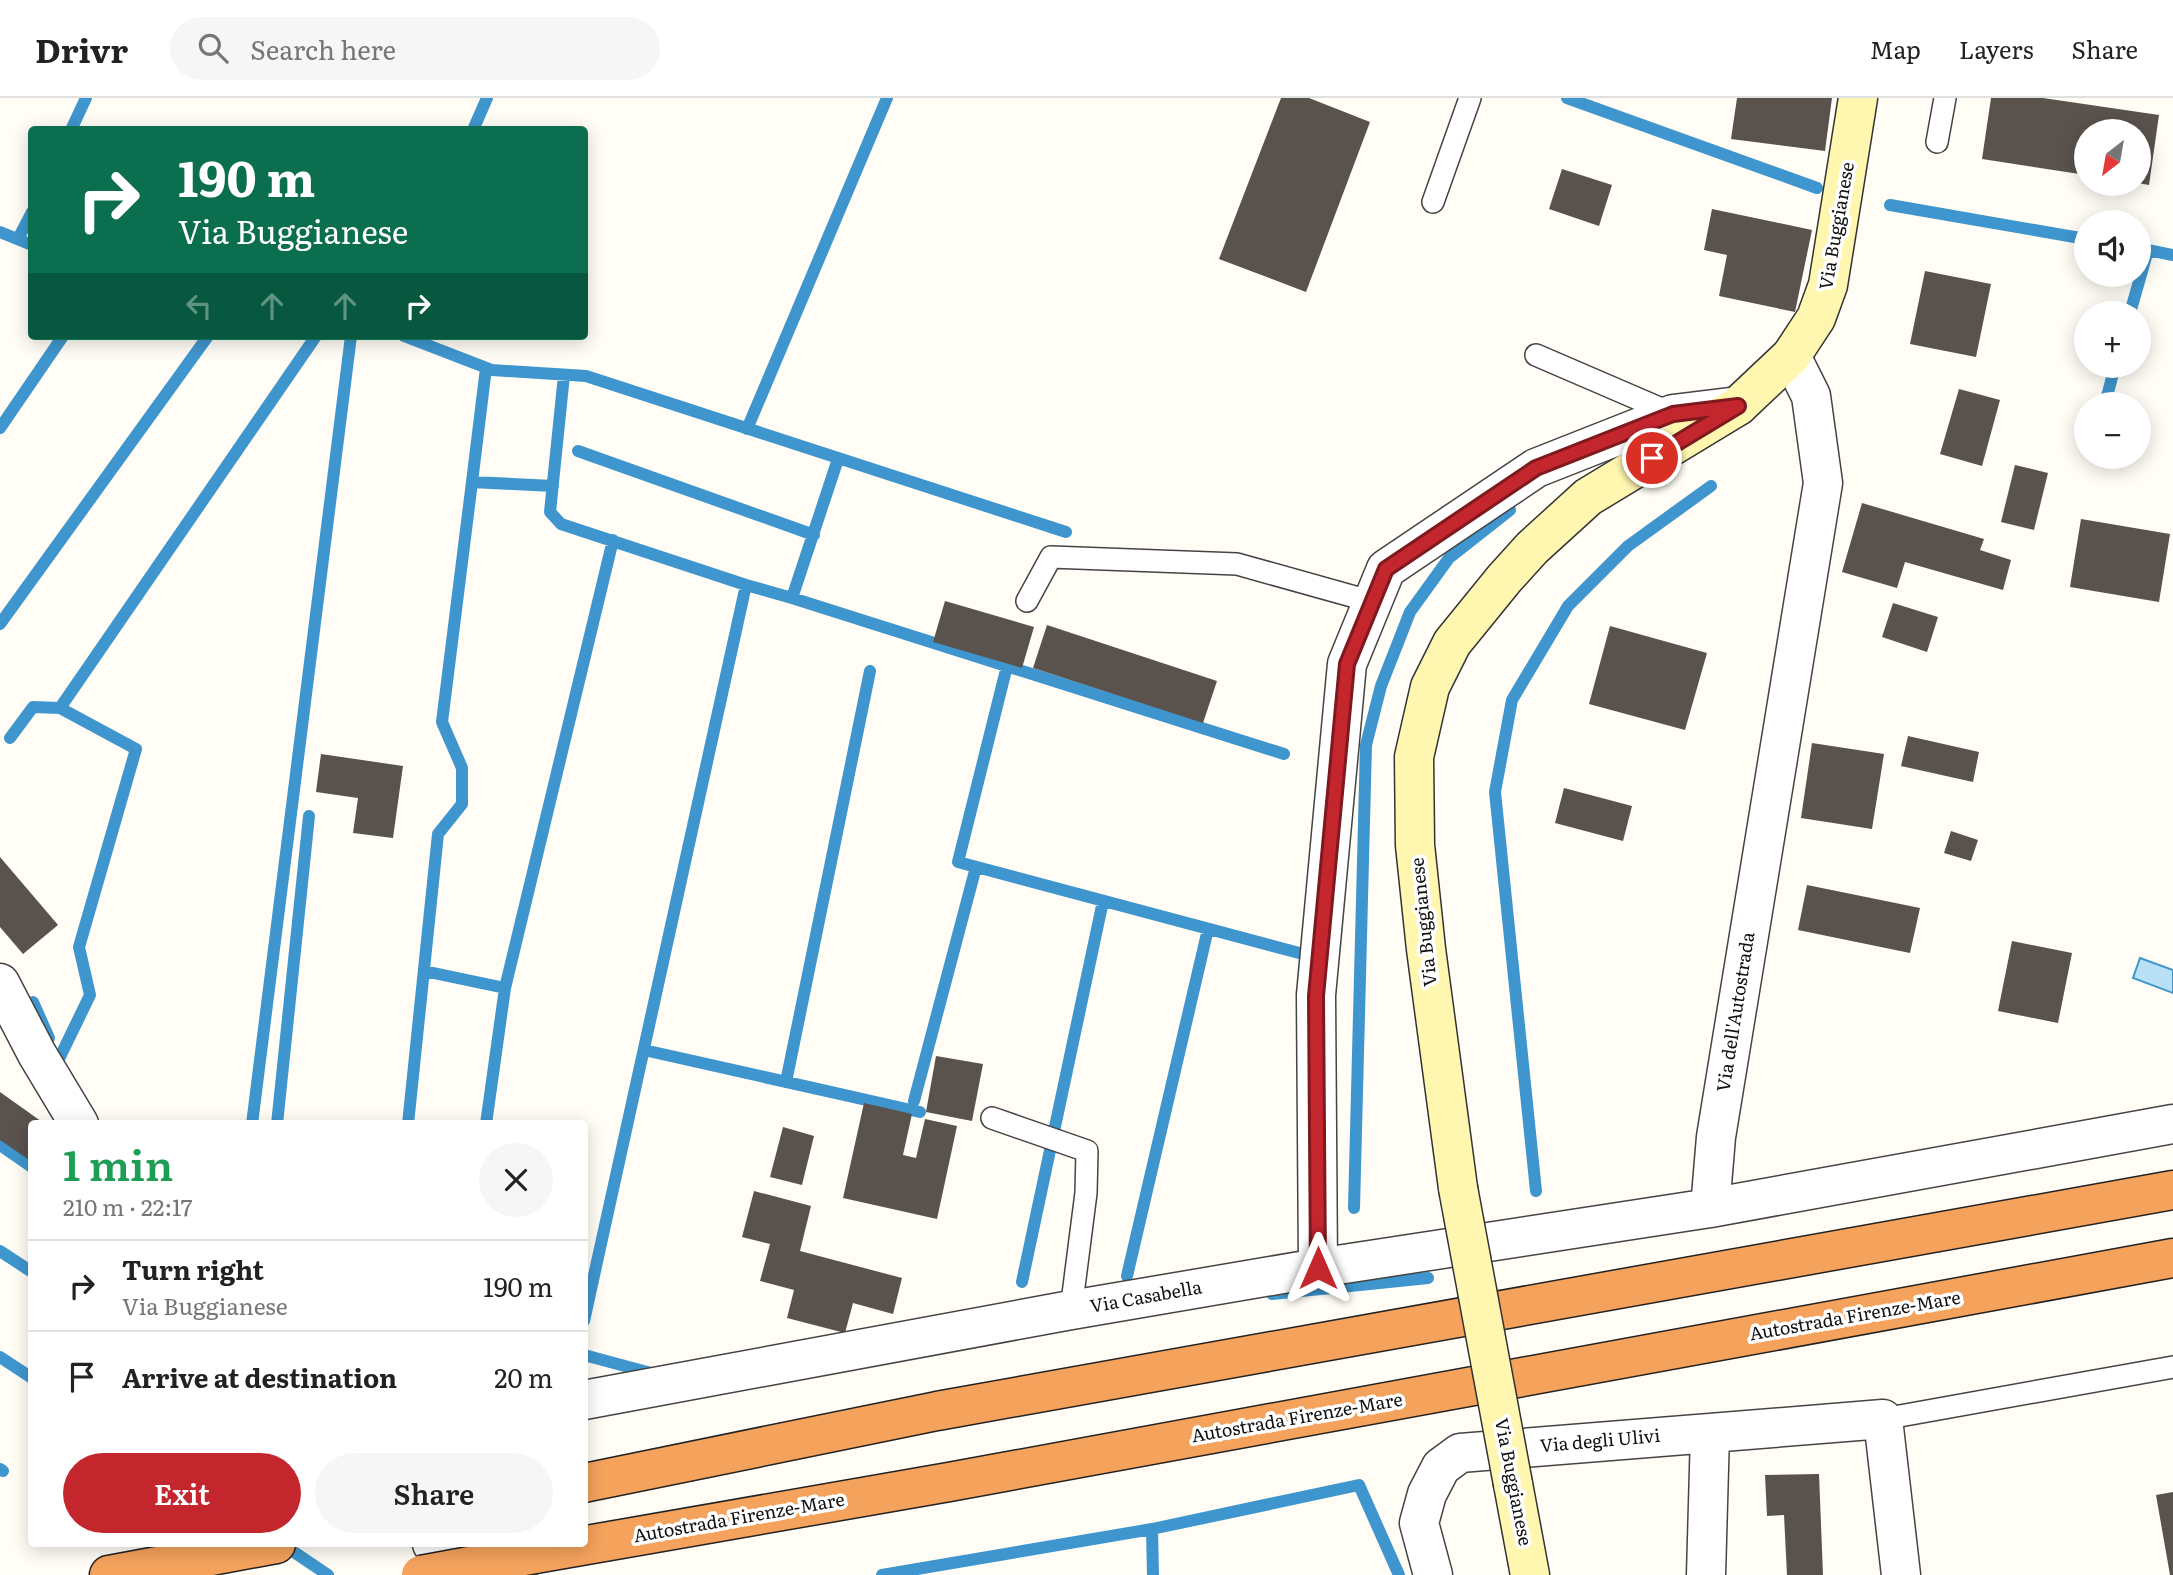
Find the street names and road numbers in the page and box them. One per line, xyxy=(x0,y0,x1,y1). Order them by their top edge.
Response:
street label: Via Buggianese xyxy=(1811,160,1860,292)
street label: Via Buggianese xyxy=(1402,856,1443,988)
street label: Via dell'Autostrada xyxy=(1709,930,1761,1094)
street label: Via Casabella xyxy=(1088,1272,1204,1319)
street label: Autostrada Firenze-Mare xyxy=(1747,1283,1962,1346)
street label: Autostrada Firenze-Mare xyxy=(1189,1385,1404,1448)
street label: Via Buggianese xyxy=(1489,1416,1540,1548)
street label: Via degli Ulivi xyxy=(1539,1421,1661,1458)
street label: Autostrada Firenze-Mare xyxy=(631,1485,846,1548)

